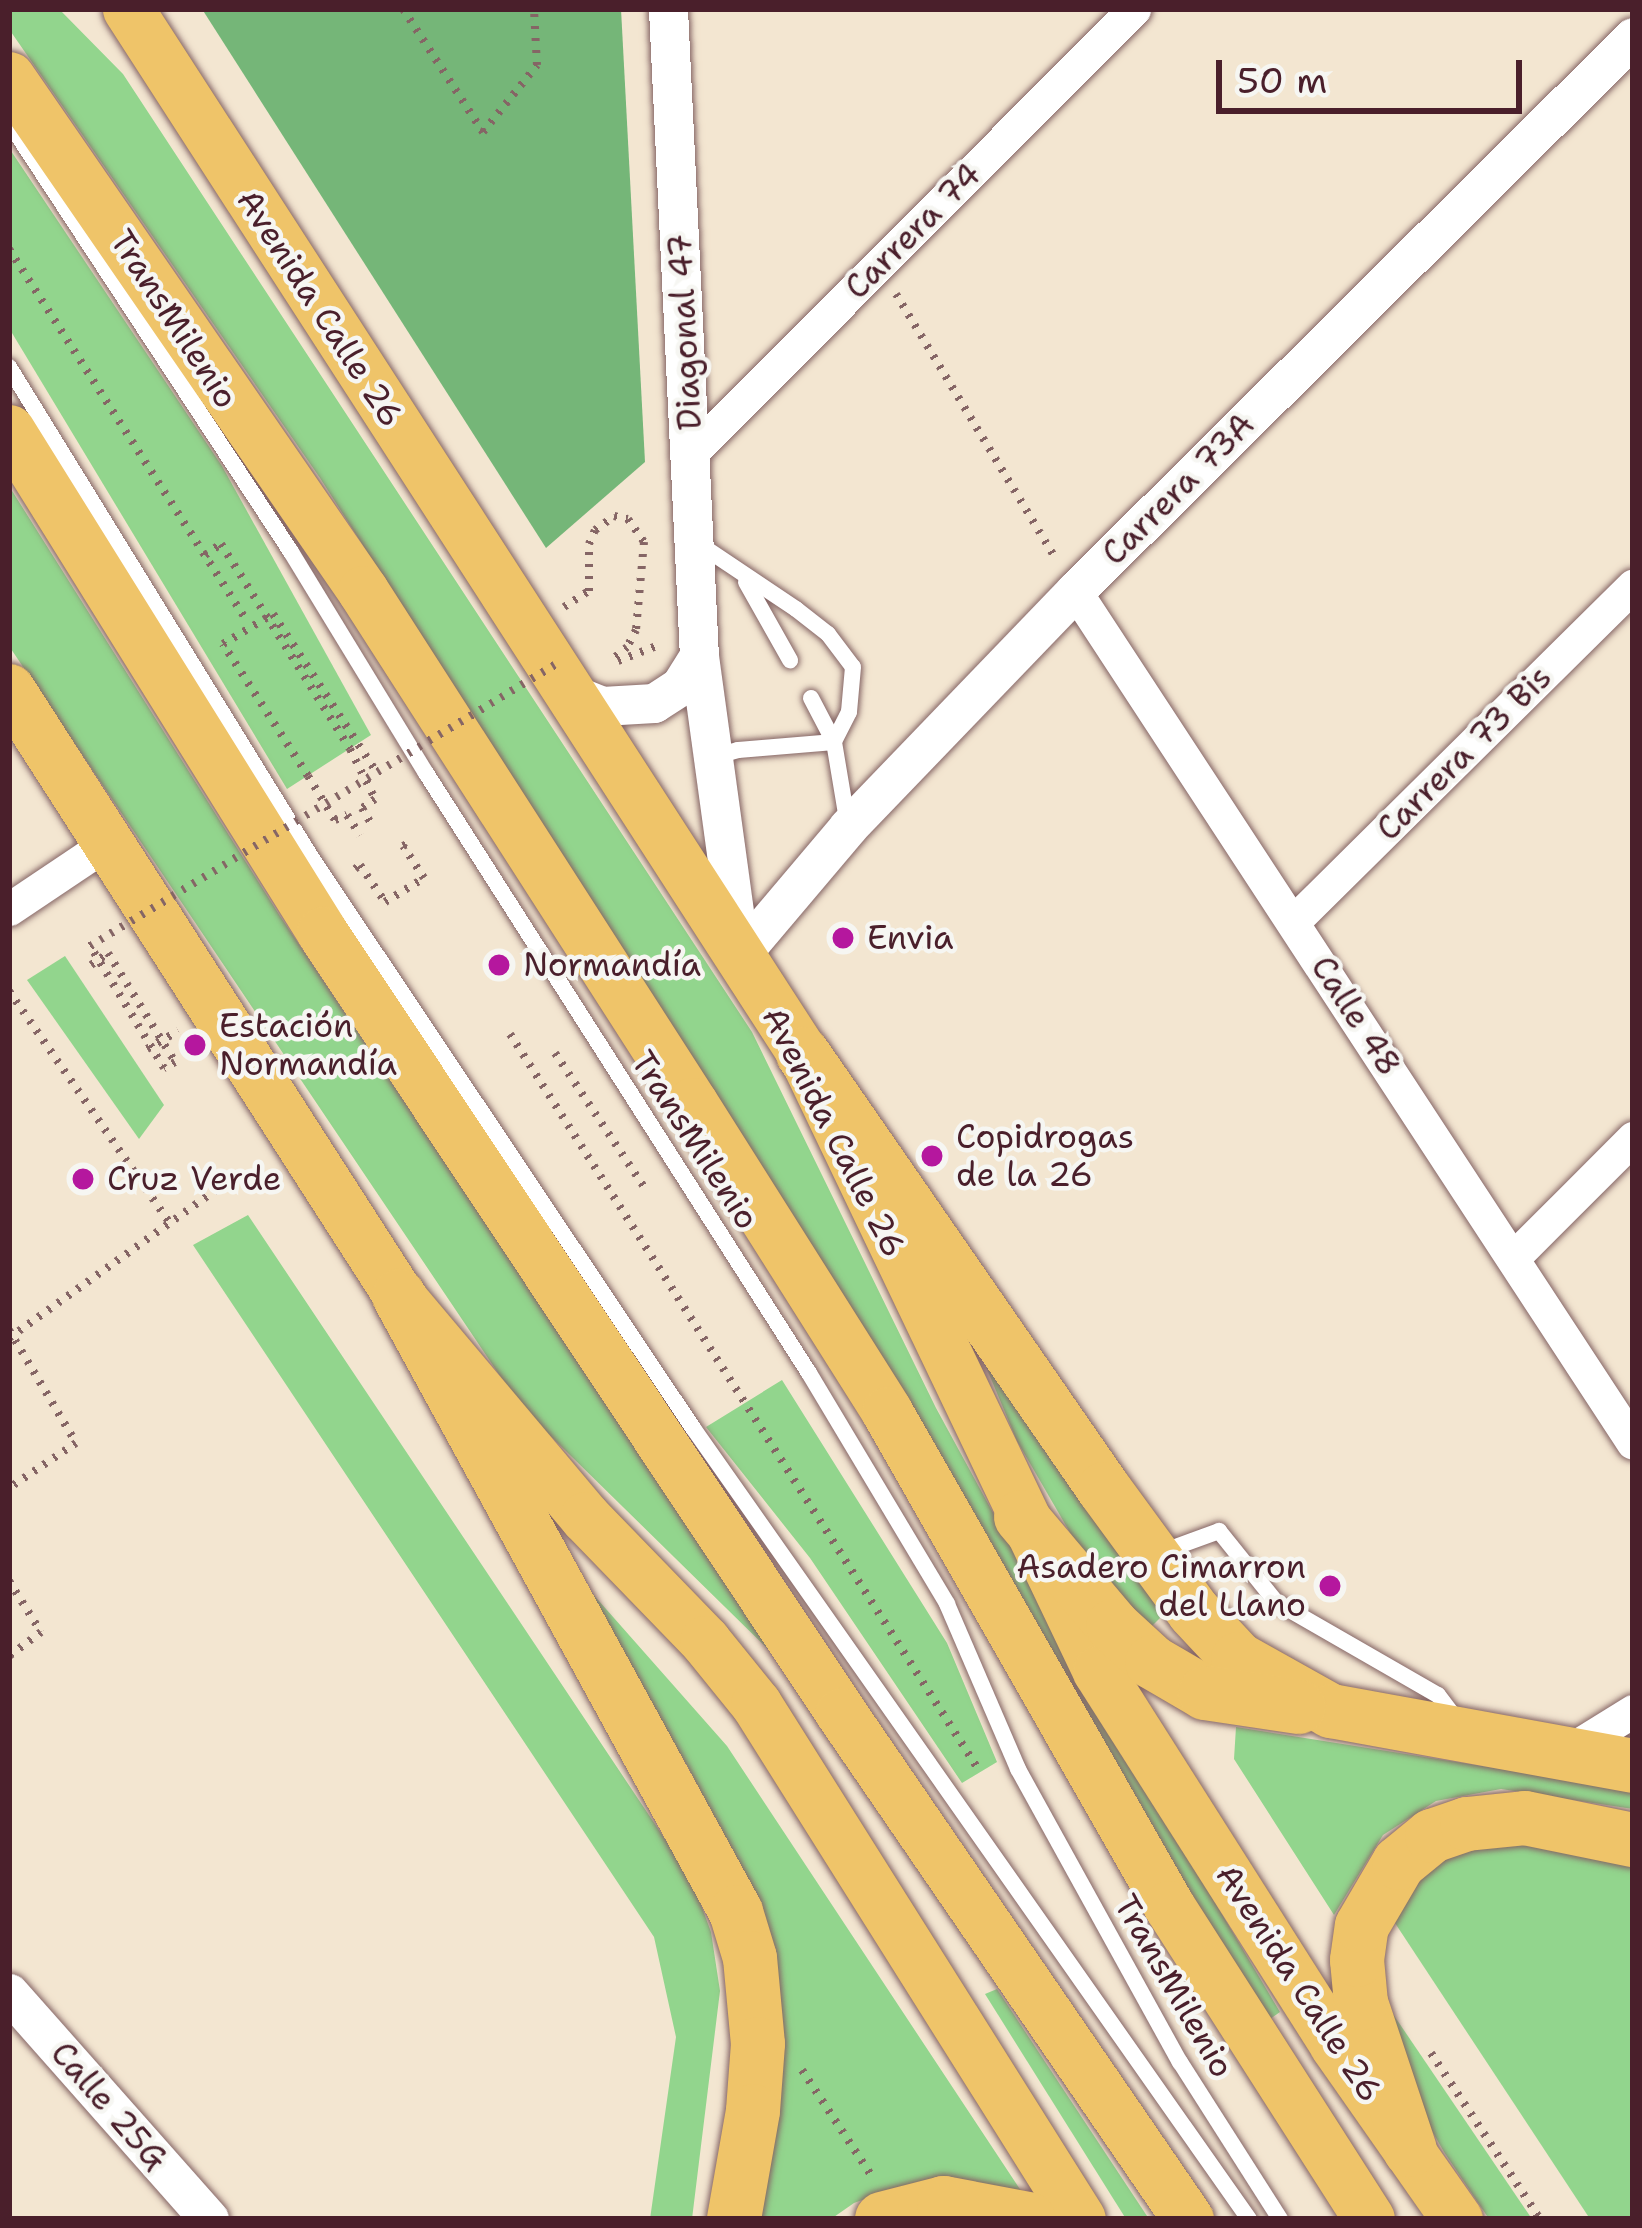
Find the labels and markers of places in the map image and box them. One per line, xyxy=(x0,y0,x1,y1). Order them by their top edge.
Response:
place label: Envia xyxy=(867,918,953,958)
marker: Envia xyxy=(830,925,856,951)
place label: Normandía xyxy=(523,945,701,985)
marker: Normandía xyxy=(486,952,512,978)
place label: Estación Normandía xyxy=(219,1006,397,1084)
marker: Estación Normandía xyxy=(182,1032,208,1058)
place label: Copidrogas de la 26 xyxy=(956,1117,1134,1195)
marker: Copidrogas de la 26 xyxy=(919,1143,945,1169)
place label: Cruz Verde xyxy=(107,1159,281,1199)
marker: Cruz Verde xyxy=(70,1166,96,1192)
place label: Asadero Cimarron del Llano xyxy=(1016,1547,1306,1625)
marker: Asadero Cimarron del Llano xyxy=(1317,1573,1343,1599)

